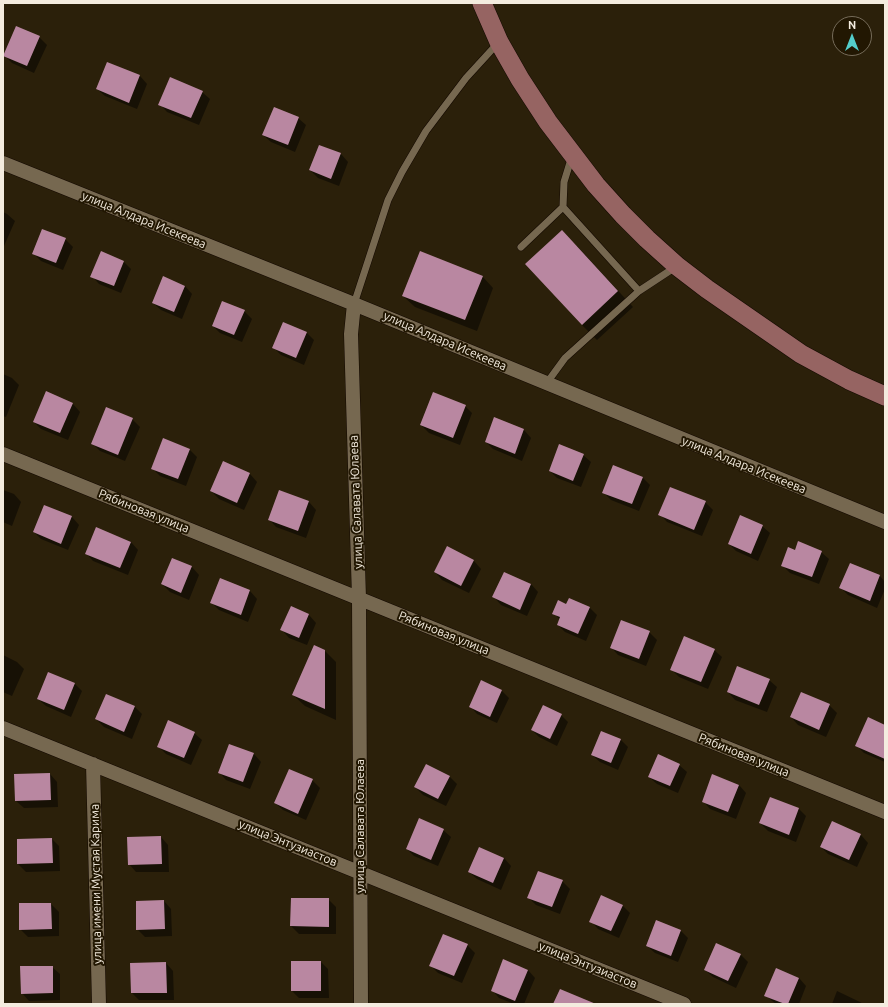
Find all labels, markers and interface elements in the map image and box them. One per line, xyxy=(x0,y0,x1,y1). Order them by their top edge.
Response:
north arrow xyxy=(832,16,872,56)
text: N xyxy=(848,19,856,31)
street label: улица Алдара Исекеева xyxy=(80,188,208,252)
street label: улица Алдара Исекеева xyxy=(381,308,509,374)
street label: улица Алдара Исекеева xyxy=(680,433,808,497)
street label: улица Салавата Юлаева xyxy=(346,435,366,569)
street label: Рябиновая улица xyxy=(97,486,191,536)
street label: Рябиновая улица xyxy=(397,608,491,658)
street label: Рябиновая улица xyxy=(697,730,791,780)
street label: улица Салавата Юлаева xyxy=(353,759,367,893)
street label: улица имени Мустая Карима xyxy=(87,804,105,964)
street label: улица Энтузиастов xyxy=(237,817,339,869)
street label: улица Энтузиастов xyxy=(537,939,639,991)

